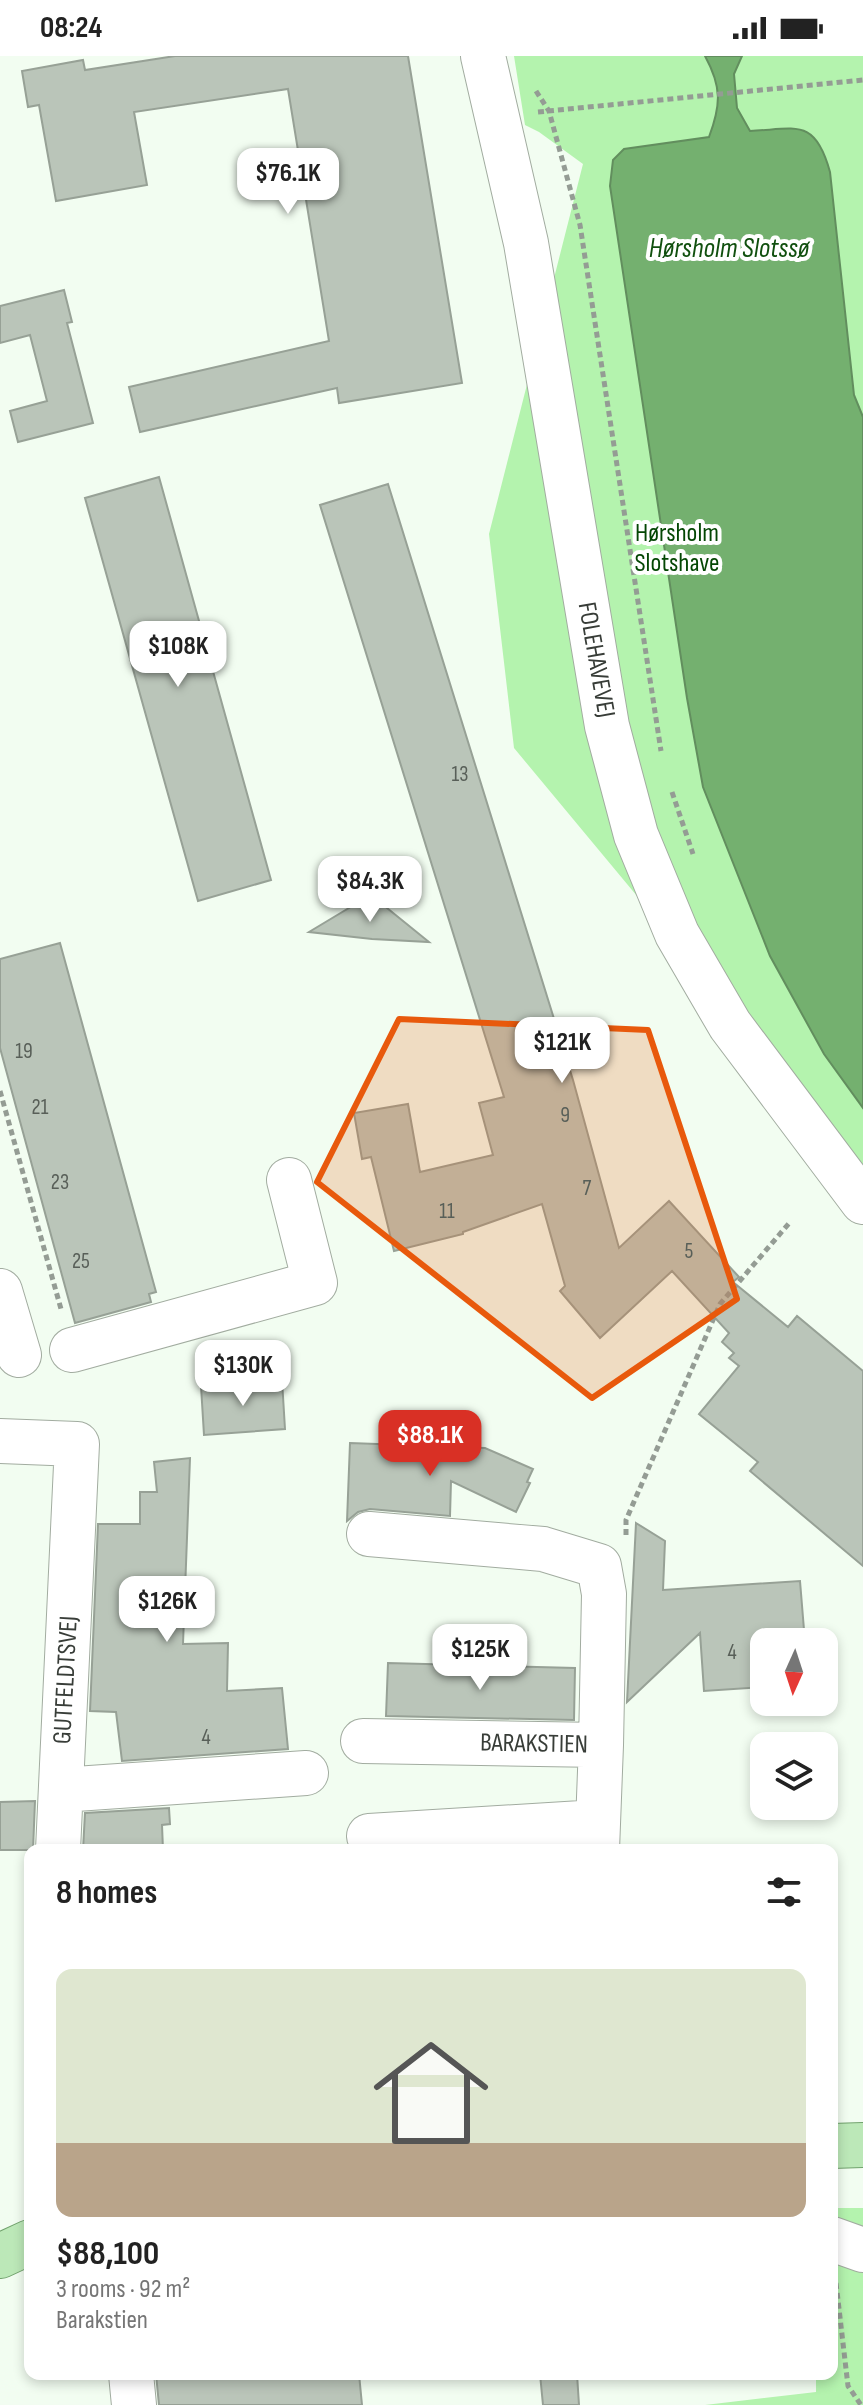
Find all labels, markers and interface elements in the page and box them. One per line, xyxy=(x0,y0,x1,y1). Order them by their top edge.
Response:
text: 08:24 xyxy=(40,10,102,46)
pin: $76.1K xyxy=(223,148,353,216)
text: $76.1K xyxy=(255,158,321,189)
water label: Hørsholm Slotssø xyxy=(649,232,811,265)
park label: Hørsholm Slotshave xyxy=(634,518,720,579)
street label: FOLEHAVEVEJ xyxy=(571,600,621,720)
pin: $108K xyxy=(122,621,234,689)
text: $108K xyxy=(148,631,208,662)
house number: 13 xyxy=(452,761,468,788)
pin: $84.3K xyxy=(305,856,435,924)
text: $84.3K xyxy=(336,866,404,897)
pin: $121K xyxy=(506,1017,618,1085)
text: $121K xyxy=(533,1027,591,1058)
house number: 19 xyxy=(15,1038,33,1065)
house number: 21 xyxy=(32,1094,49,1121)
house number: 9 xyxy=(560,1102,570,1129)
house number: 23 xyxy=(51,1169,69,1196)
house number: 7 xyxy=(583,1175,592,1202)
house number: 11 xyxy=(439,1198,455,1225)
house number: 5 xyxy=(685,1238,694,1265)
house number: 25 xyxy=(72,1248,90,1275)
pin: $130K xyxy=(187,1340,299,1408)
text: $130K xyxy=(213,1350,273,1381)
pin: $88.1K xyxy=(365,1410,495,1478)
text: $88.1K xyxy=(396,1420,464,1451)
pin: $126K xyxy=(111,1576,223,1644)
text: $126K xyxy=(137,1586,197,1617)
street label: GUTFELDTSVEJ xyxy=(47,1615,85,1745)
pin: $125K xyxy=(424,1624,536,1692)
north arrow xyxy=(750,1628,838,1716)
map controls xyxy=(750,1628,838,1820)
text: $125K xyxy=(450,1634,510,1665)
house number: 4 xyxy=(727,1639,737,1666)
house number: 4 xyxy=(201,1724,211,1751)
street label: BARAKSTIEN xyxy=(480,1728,588,1760)
button: layers xyxy=(750,1732,838,1820)
icon: filters xyxy=(762,1870,806,1914)
text: 8 homes xyxy=(56,1872,157,1913)
icon: home xyxy=(359,2021,503,2165)
text: $88,100 xyxy=(56,2233,159,2274)
text: 3 rooms · 92 m² xyxy=(56,2274,190,2305)
text: Barakstien xyxy=(56,2305,148,2336)

